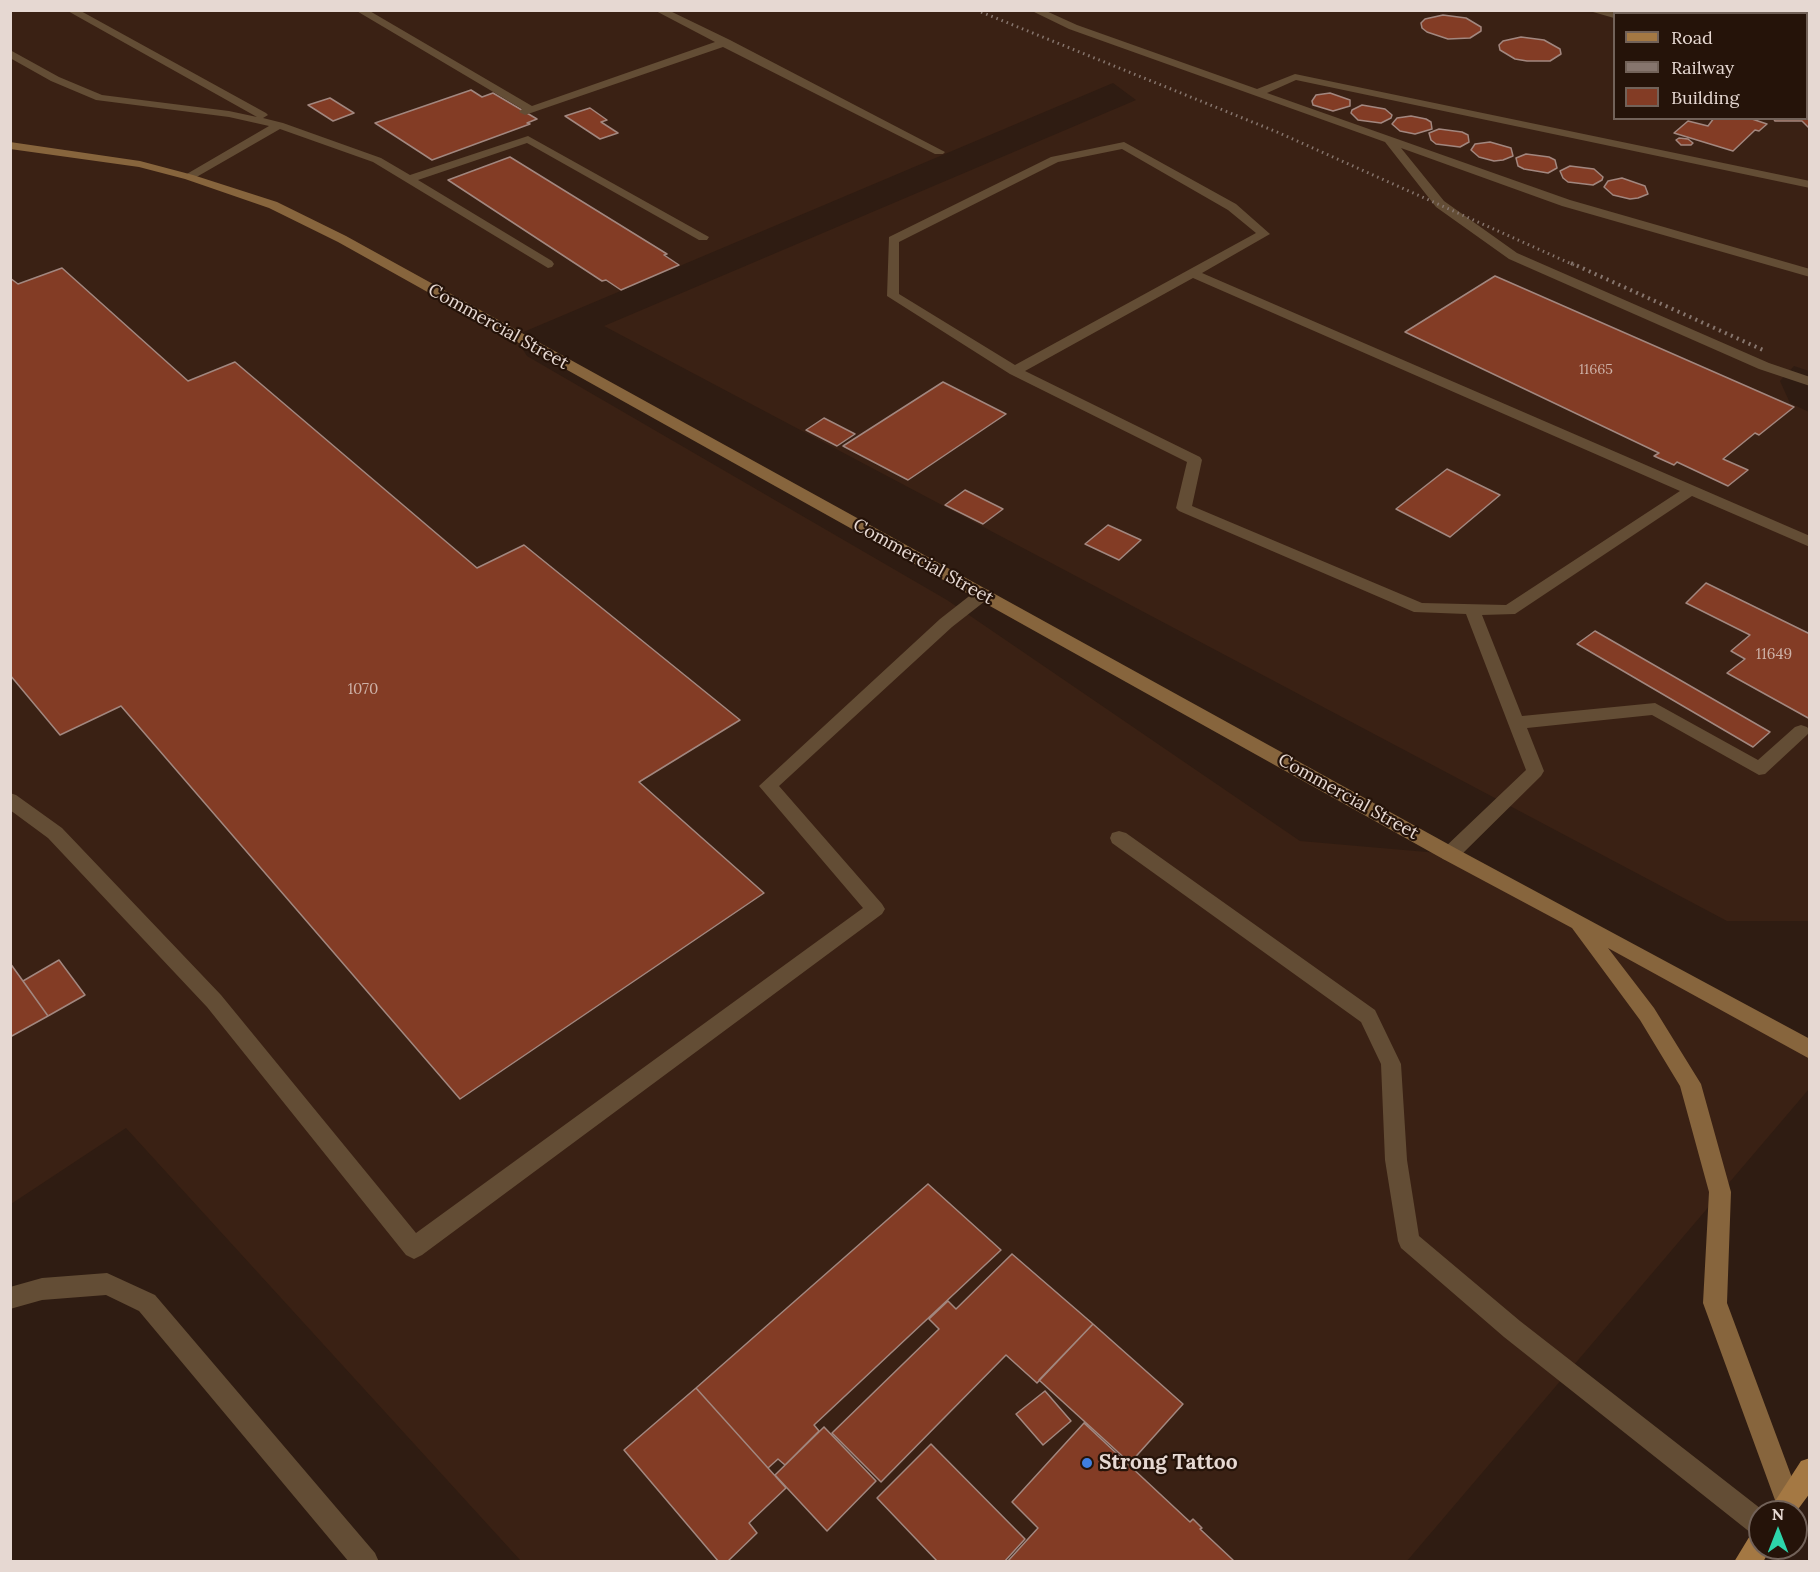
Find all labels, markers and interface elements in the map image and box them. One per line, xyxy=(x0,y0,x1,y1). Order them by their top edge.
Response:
legend xyxy=(1613,12,1808,120)
text: Road xyxy=(1671,26,1713,49)
text: Railway xyxy=(1671,56,1734,79)
text: Building xyxy=(1671,86,1739,109)
street label: Commercial Street xyxy=(424,279,572,375)
house number: 11665 xyxy=(1579,362,1613,378)
street label: Commercial Street xyxy=(849,514,997,610)
house number: 11649 xyxy=(1756,646,1792,664)
house number: 1070 xyxy=(348,681,378,699)
street label: Commercial Street xyxy=(1274,749,1422,845)
place label: Strong Tattoo xyxy=(1099,1450,1238,1476)
marker: Strong Tattoo xyxy=(1080,1456,1094,1470)
north arrow xyxy=(1748,1500,1808,1560)
text: N xyxy=(1772,1504,1784,1524)

